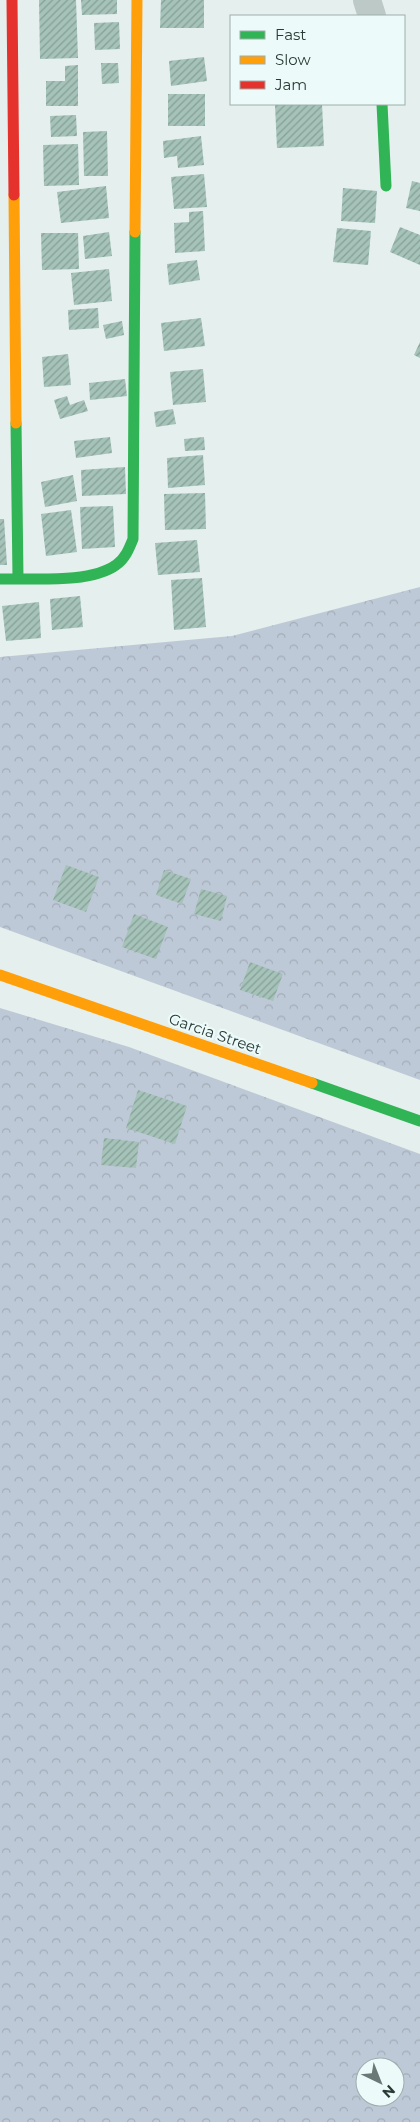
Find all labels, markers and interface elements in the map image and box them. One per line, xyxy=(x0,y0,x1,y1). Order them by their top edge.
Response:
legend xyxy=(230,15,405,105)
text: Fast xyxy=(275,25,306,44)
text: Slow xyxy=(275,50,311,69)
text: Jam xyxy=(274,75,307,94)
street label: Garcia Street xyxy=(166,1009,264,1058)
north arrow xyxy=(355,2057,405,2107)
text: N xyxy=(379,2081,399,2102)

